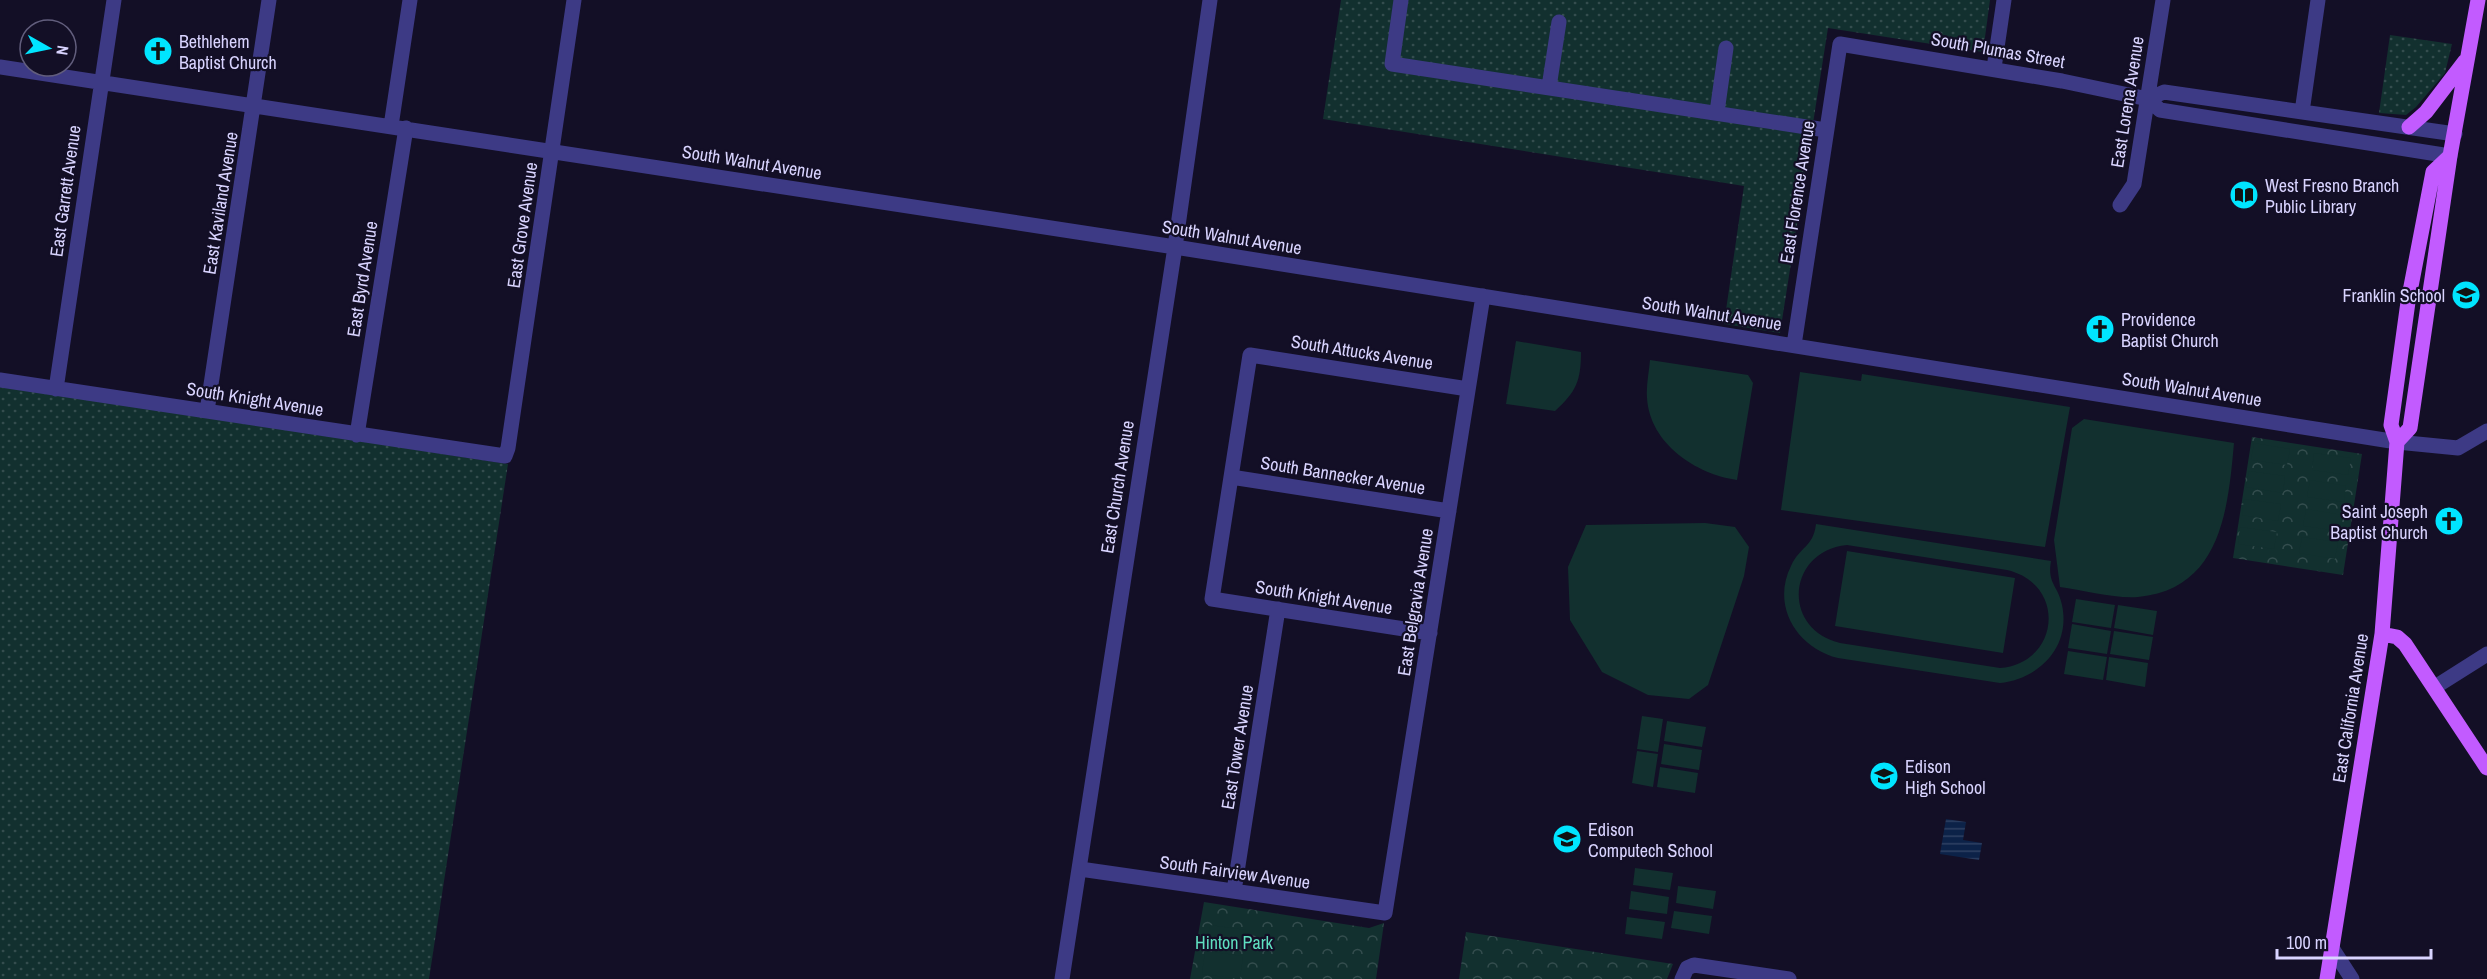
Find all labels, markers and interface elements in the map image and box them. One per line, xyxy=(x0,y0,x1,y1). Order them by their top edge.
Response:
north arrow xyxy=(18,18,78,78)
street label: South Plumas Street xyxy=(1929,26,2067,74)
place label: Bethlehem Baptist Church xyxy=(179,29,277,75)
church icon: Bethlehem Baptist Church xyxy=(142,35,174,67)
street label: East Lorena Avenue xyxy=(2104,35,2150,169)
text: N xyxy=(51,44,74,57)
street label: East Florence Avenue xyxy=(1773,119,1821,265)
street label: East Garrett Avenue xyxy=(43,124,87,258)
street label: East Kaviland Avenue xyxy=(196,130,244,276)
street label: South Walnut Avenue xyxy=(680,139,824,185)
street label: East Grove Avenue xyxy=(501,160,543,290)
place label: West Fresno Branch Public Library xyxy=(2265,173,2399,219)
library icon: West Fresno Branch Public Library xyxy=(2228,179,2260,211)
street label: South Walnut Avenue xyxy=(1160,214,1304,260)
street label: East Byrd Avenue xyxy=(340,219,384,339)
school or university icon: Franklin School xyxy=(2450,279,2482,311)
place label: Franklin School xyxy=(2342,283,2445,308)
street label: South Walnut Avenue xyxy=(1640,290,1784,336)
place label: Providence Baptist Church xyxy=(2121,307,2219,353)
church icon: Providence Baptist Church xyxy=(2084,313,2116,345)
street label: South Attucks Avenue xyxy=(1289,328,1435,376)
street label: South Walnut Avenue xyxy=(2120,366,2264,412)
street label: South Knight Avenue xyxy=(185,376,325,422)
street label: East Church Avenue xyxy=(1094,419,1140,555)
street label: South Bannecker Avenue xyxy=(1259,450,1427,500)
place label: Saint Joseph Baptist Church xyxy=(2330,499,2428,545)
church icon: Saint Joseph Baptist Church xyxy=(2433,505,2465,537)
street label: East Belgravia Avenue xyxy=(1391,526,1439,678)
street label: South Knight Avenue xyxy=(1254,574,1394,620)
street label: East California Avenue xyxy=(2326,632,2374,784)
street label: East Tower Avenue xyxy=(1215,683,1259,811)
place label: Edison High School xyxy=(1905,754,1985,800)
school or university icon: Edison High School xyxy=(1868,760,1900,792)
place label: Edison Computech School xyxy=(1588,817,1713,863)
school or university icon: Edison Computech School xyxy=(1551,823,1583,855)
street label: South Fairview Avenue xyxy=(1158,849,1312,895)
scale bar xyxy=(2277,922,2432,960)
park label: Hinton Park xyxy=(1195,930,1274,955)
text: 100 m xyxy=(2286,930,2327,955)

